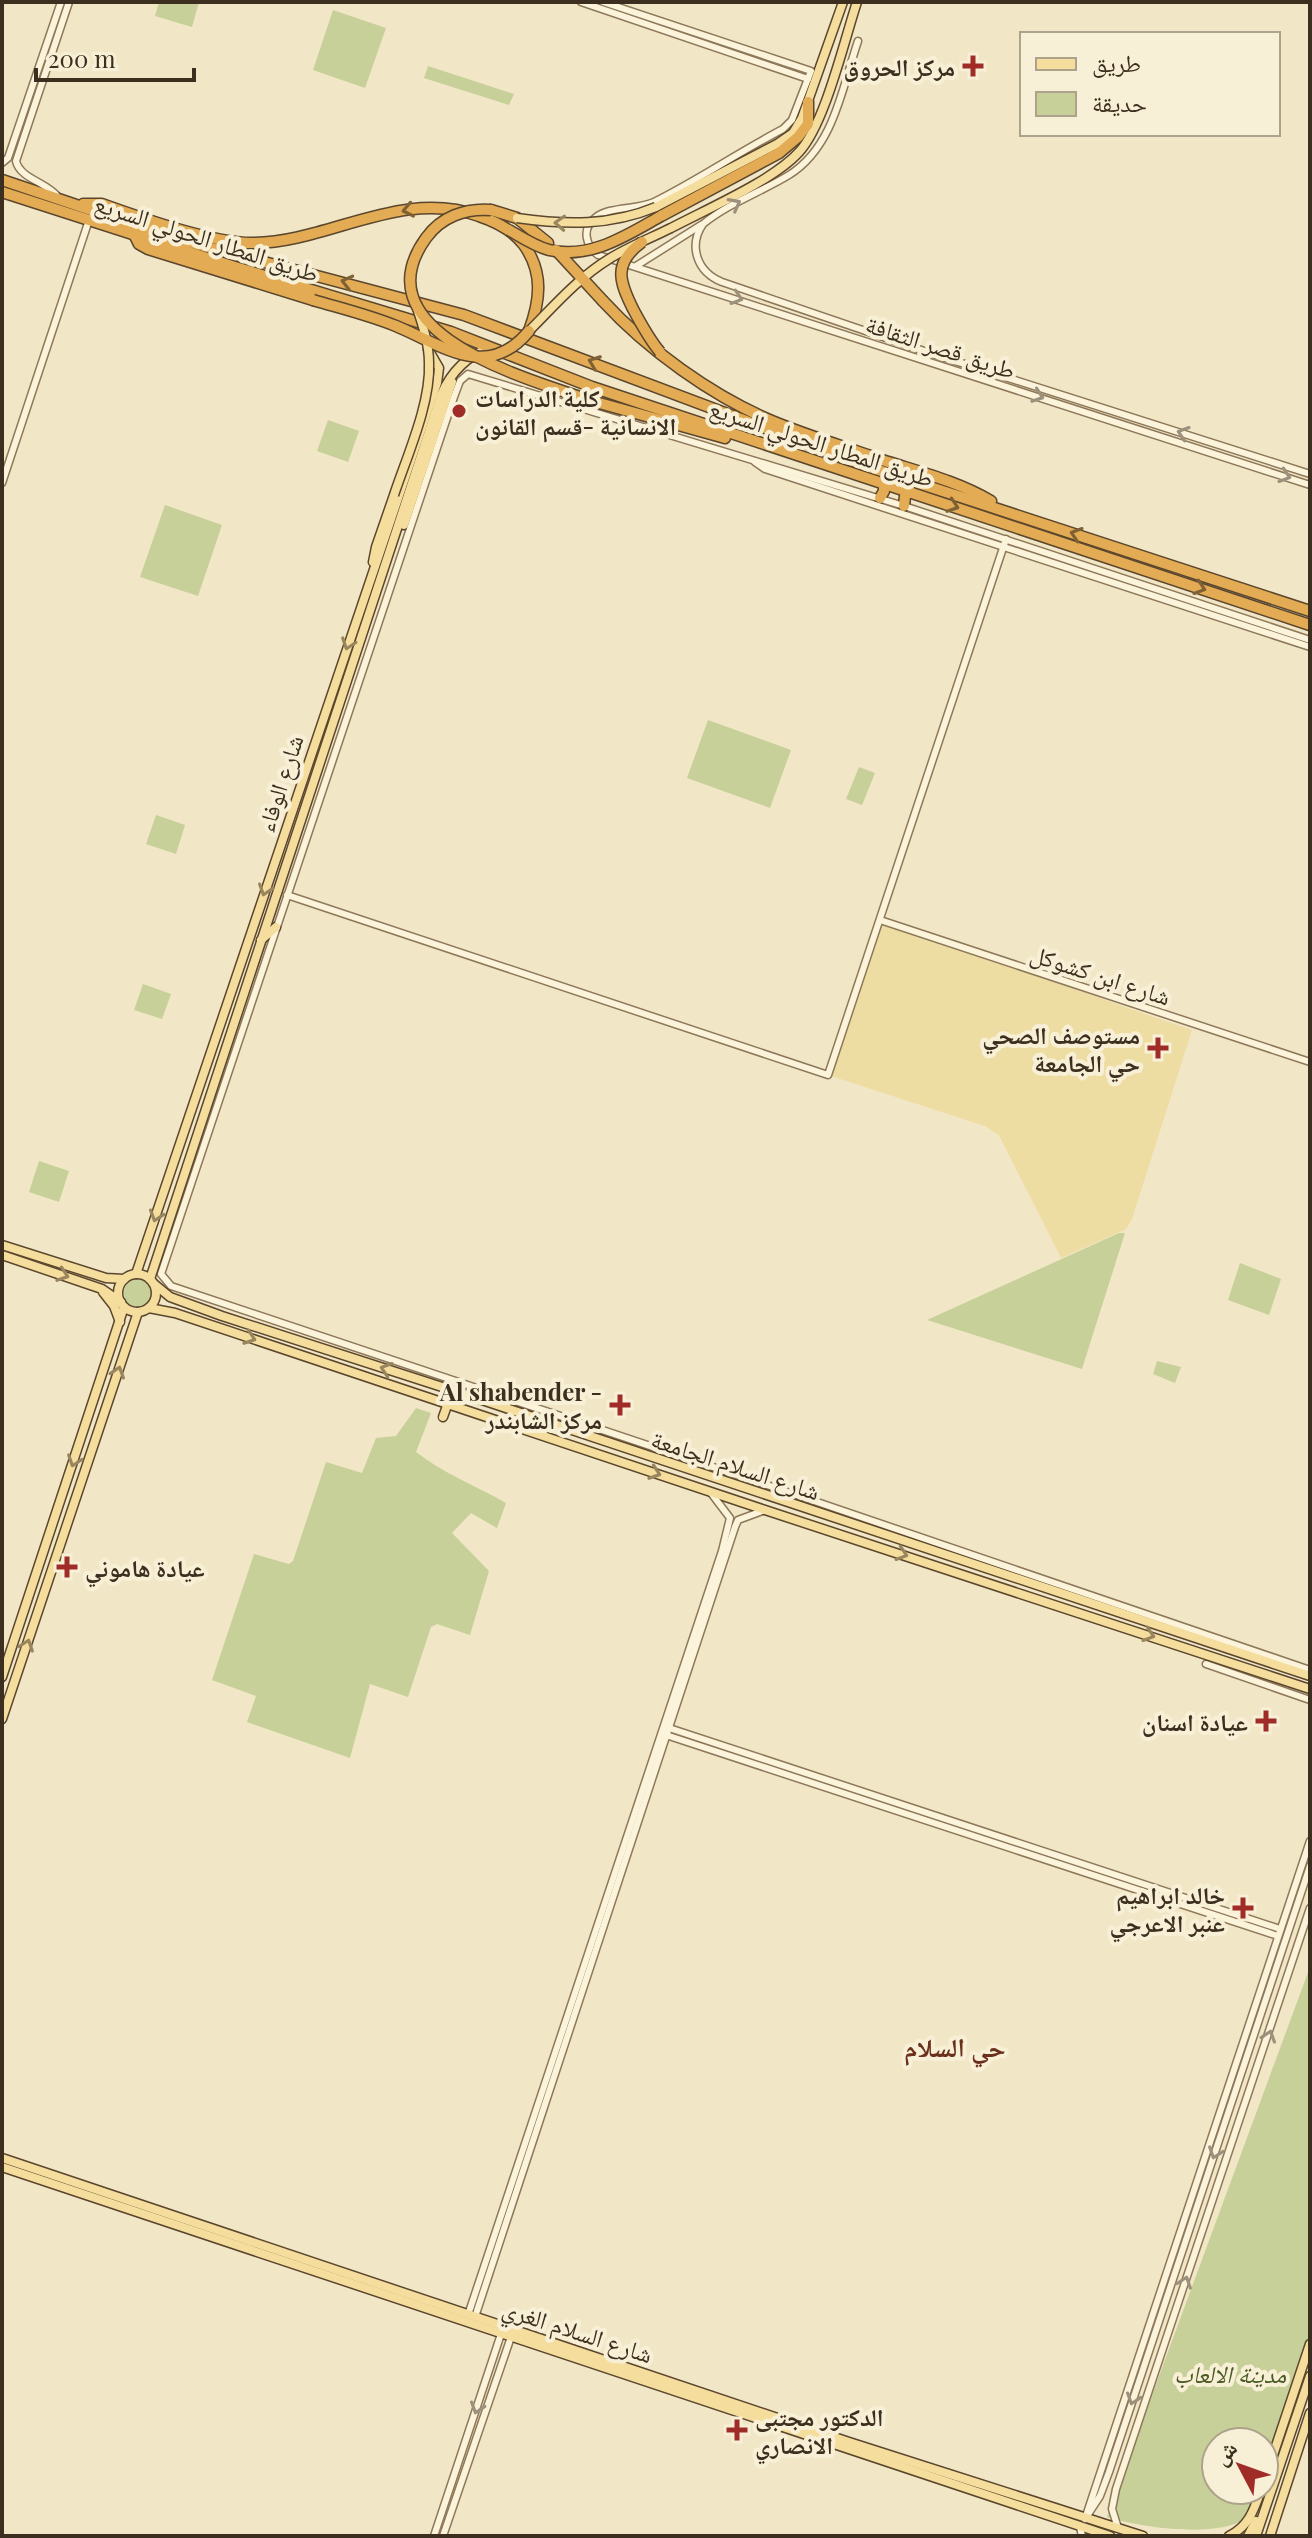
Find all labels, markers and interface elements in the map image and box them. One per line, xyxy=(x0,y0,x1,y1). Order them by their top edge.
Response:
scale bar xyxy=(36,32,194,82)
legend xyxy=(1020,32,1280,136)
text: 200 m xyxy=(48,42,116,74)
text: طريق xyxy=(1092,46,1141,78)
place label: مركز الحروق xyxy=(844,50,955,82)
marker: مركز الحروق xyxy=(962,55,984,77)
text: حديقة xyxy=(1092,86,1147,118)
street label: طريق المطار الحولي السريع xyxy=(89,186,323,293)
one-way arrow xyxy=(727,198,742,213)
one-way arrow xyxy=(402,201,415,218)
one-way arrow xyxy=(553,214,565,231)
one-way arrow xyxy=(340,275,354,292)
one-way arrow xyxy=(729,289,743,305)
street label: طريق قصر الثقافة xyxy=(862,307,1020,385)
one-way arrow xyxy=(588,355,602,372)
place label: كلية الدراسات الانسانية -قسم القانون xyxy=(475,381,676,443)
one-way arrow xyxy=(1030,387,1044,403)
street label: طريق المطار الحولي السريع xyxy=(704,391,938,498)
marker: كلية الدراسات الانسانية -قسم القانون xyxy=(450,402,468,420)
one-way arrow xyxy=(1176,426,1190,442)
one-way arrow xyxy=(1277,467,1291,483)
one-way arrow xyxy=(945,496,959,512)
one-way arrow xyxy=(1070,527,1084,543)
one-way arrow xyxy=(1192,579,1206,595)
one-way arrow xyxy=(342,636,358,650)
street label: شارع الوفاء xyxy=(248,730,311,836)
one-way arrow xyxy=(258,882,274,896)
street label: شارع ابن كشوكل xyxy=(1027,936,1175,1013)
place label: مستوصف الصحي حي الجامعة xyxy=(982,1018,1140,1083)
marker: مستوصف الصحي حي الجامعة xyxy=(1147,1037,1169,1059)
one-way arrow xyxy=(150,1209,166,1223)
one-way arrow xyxy=(55,1266,69,1282)
one-way arrow xyxy=(243,1328,257,1344)
one-way arrow xyxy=(379,1363,393,1379)
one-way arrow xyxy=(109,1366,125,1380)
place label: Al shabender - مركز الشابندر xyxy=(439,1375,602,1435)
marker: Al shabender - مركز الشابندر xyxy=(609,1394,631,1416)
street label: شارع السلام الجامعة xyxy=(647,1422,824,1508)
one-way arrow xyxy=(67,1454,83,1467)
one-way arrow xyxy=(647,1463,661,1479)
one-way arrow xyxy=(894,1545,908,1561)
place label: عيادة هاموني xyxy=(85,1551,205,1588)
marker: عيادة هاموني xyxy=(56,1556,78,1578)
one-way arrow xyxy=(1141,1626,1155,1642)
one-way arrow xyxy=(17,1639,33,1653)
place label: عيادة اسنان xyxy=(1142,1705,1248,1737)
marker: عيادة اسنان xyxy=(1255,1710,1277,1732)
place label: خالد ابراهيم عنبر الاعرجي xyxy=(1110,1878,1225,1943)
marker: خالد ابراهيم عنبر الاعرجي xyxy=(1232,1897,1254,1919)
district label: حي السلام xyxy=(904,2029,1006,2068)
one-way arrow xyxy=(1260,2029,1276,2043)
one-way arrow xyxy=(1208,2145,1224,2159)
one-way arrow xyxy=(1175,2276,1192,2290)
street label: شارع السلام الغري xyxy=(497,2291,657,2374)
park label: مدينة الالعاب xyxy=(1174,2357,1286,2389)
one-way arrow xyxy=(1126,2392,1142,2406)
one-way arrow xyxy=(470,2400,486,2414)
place label: الدكتور مجتبى الانصاري xyxy=(755,2400,884,2465)
marker: الدكتور مجتبى الانصاري xyxy=(726,2419,748,2441)
north arrow xyxy=(1200,2426,1280,2506)
text: ش xyxy=(1205,2434,1243,2471)

